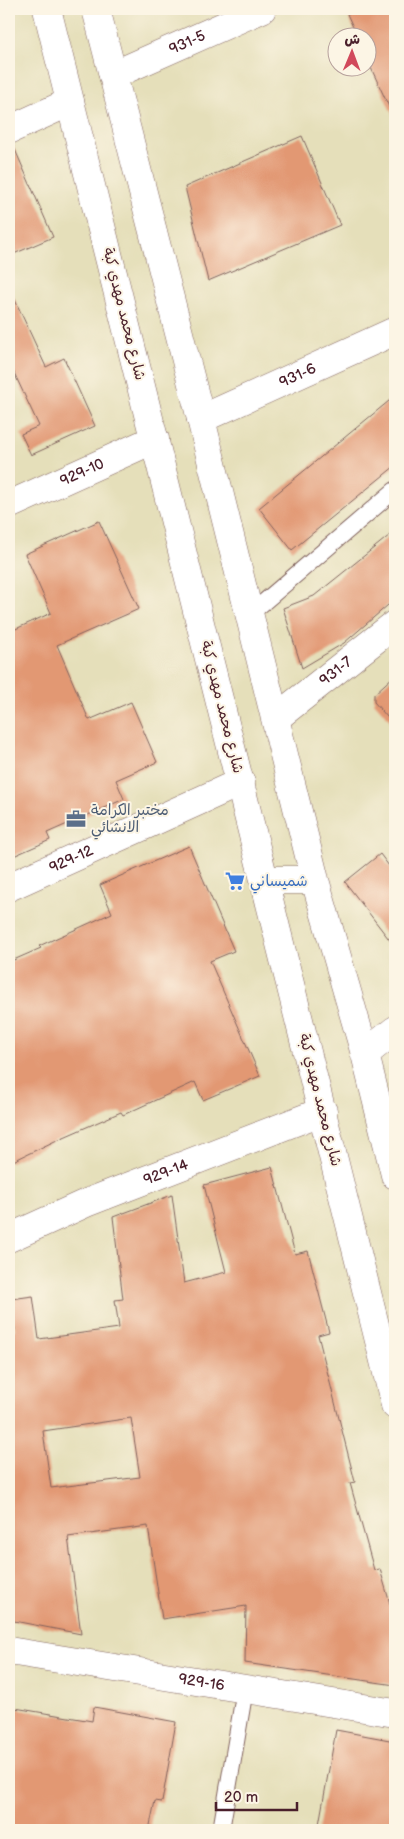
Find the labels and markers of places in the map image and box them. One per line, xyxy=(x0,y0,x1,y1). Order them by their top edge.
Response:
place label: مختبر الكرامة الانشائي xyxy=(91,801,169,840)
office icon: مختبر الكرامة الانشائي xyxy=(65,808,87,830)
supermarket icon: شميساني xyxy=(224,870,246,892)
place label: شميساني xyxy=(250,872,308,894)

